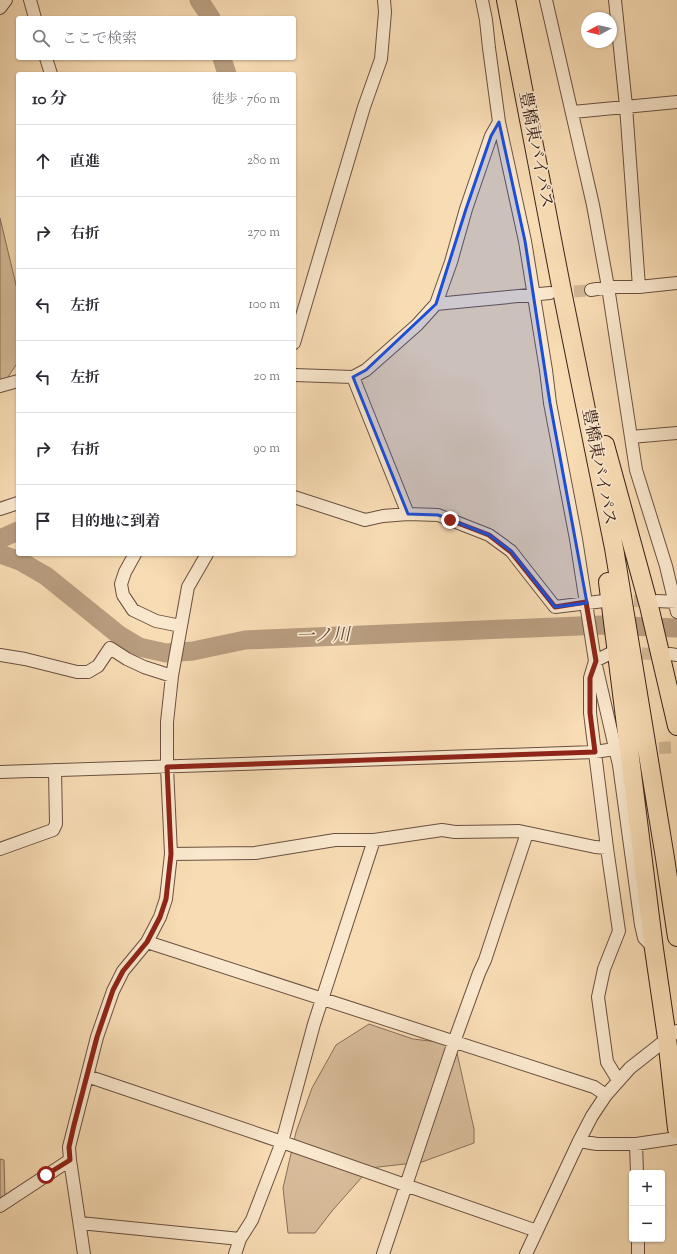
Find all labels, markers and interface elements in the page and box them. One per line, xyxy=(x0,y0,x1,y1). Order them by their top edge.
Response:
north arrow xyxy=(581,12,617,48)
search box xyxy=(16,16,296,60)
icon: search xyxy=(30,27,52,49)
text: ここで検索 xyxy=(62,29,137,50)
text: 10 分 xyxy=(32,88,67,112)
street label: 豊橋東バイパス xyxy=(512,89,558,211)
text: 徒歩 · 760 m xyxy=(212,91,280,109)
icon: ahead xyxy=(32,150,54,172)
text: 直進 xyxy=(70,152,100,173)
text: 280 m xyxy=(247,152,280,170)
icon: right xyxy=(32,222,54,244)
text: 右折 xyxy=(70,224,100,245)
text: 270 m xyxy=(247,224,280,242)
icon: left xyxy=(32,294,54,316)
text: 左折 xyxy=(70,296,100,317)
text: 100 m xyxy=(248,296,280,314)
icon: left xyxy=(32,366,54,388)
text: 左折 xyxy=(70,368,100,389)
text: 20 m xyxy=(254,368,280,386)
street label: 豊橋東バイパス xyxy=(575,406,621,528)
icon: right xyxy=(32,438,54,460)
text: 右折 xyxy=(70,440,100,461)
text: 90 m xyxy=(253,440,280,458)
icon: arrive xyxy=(32,510,54,532)
route end xyxy=(441,511,459,529)
text: 目的地に到着 xyxy=(70,512,160,533)
water label: 一ノ川 xyxy=(296,623,352,651)
route start xyxy=(37,1166,55,1184)
map controls xyxy=(629,1170,665,1242)
button: + xyxy=(629,1170,665,1206)
button: − xyxy=(629,1206,665,1242)

